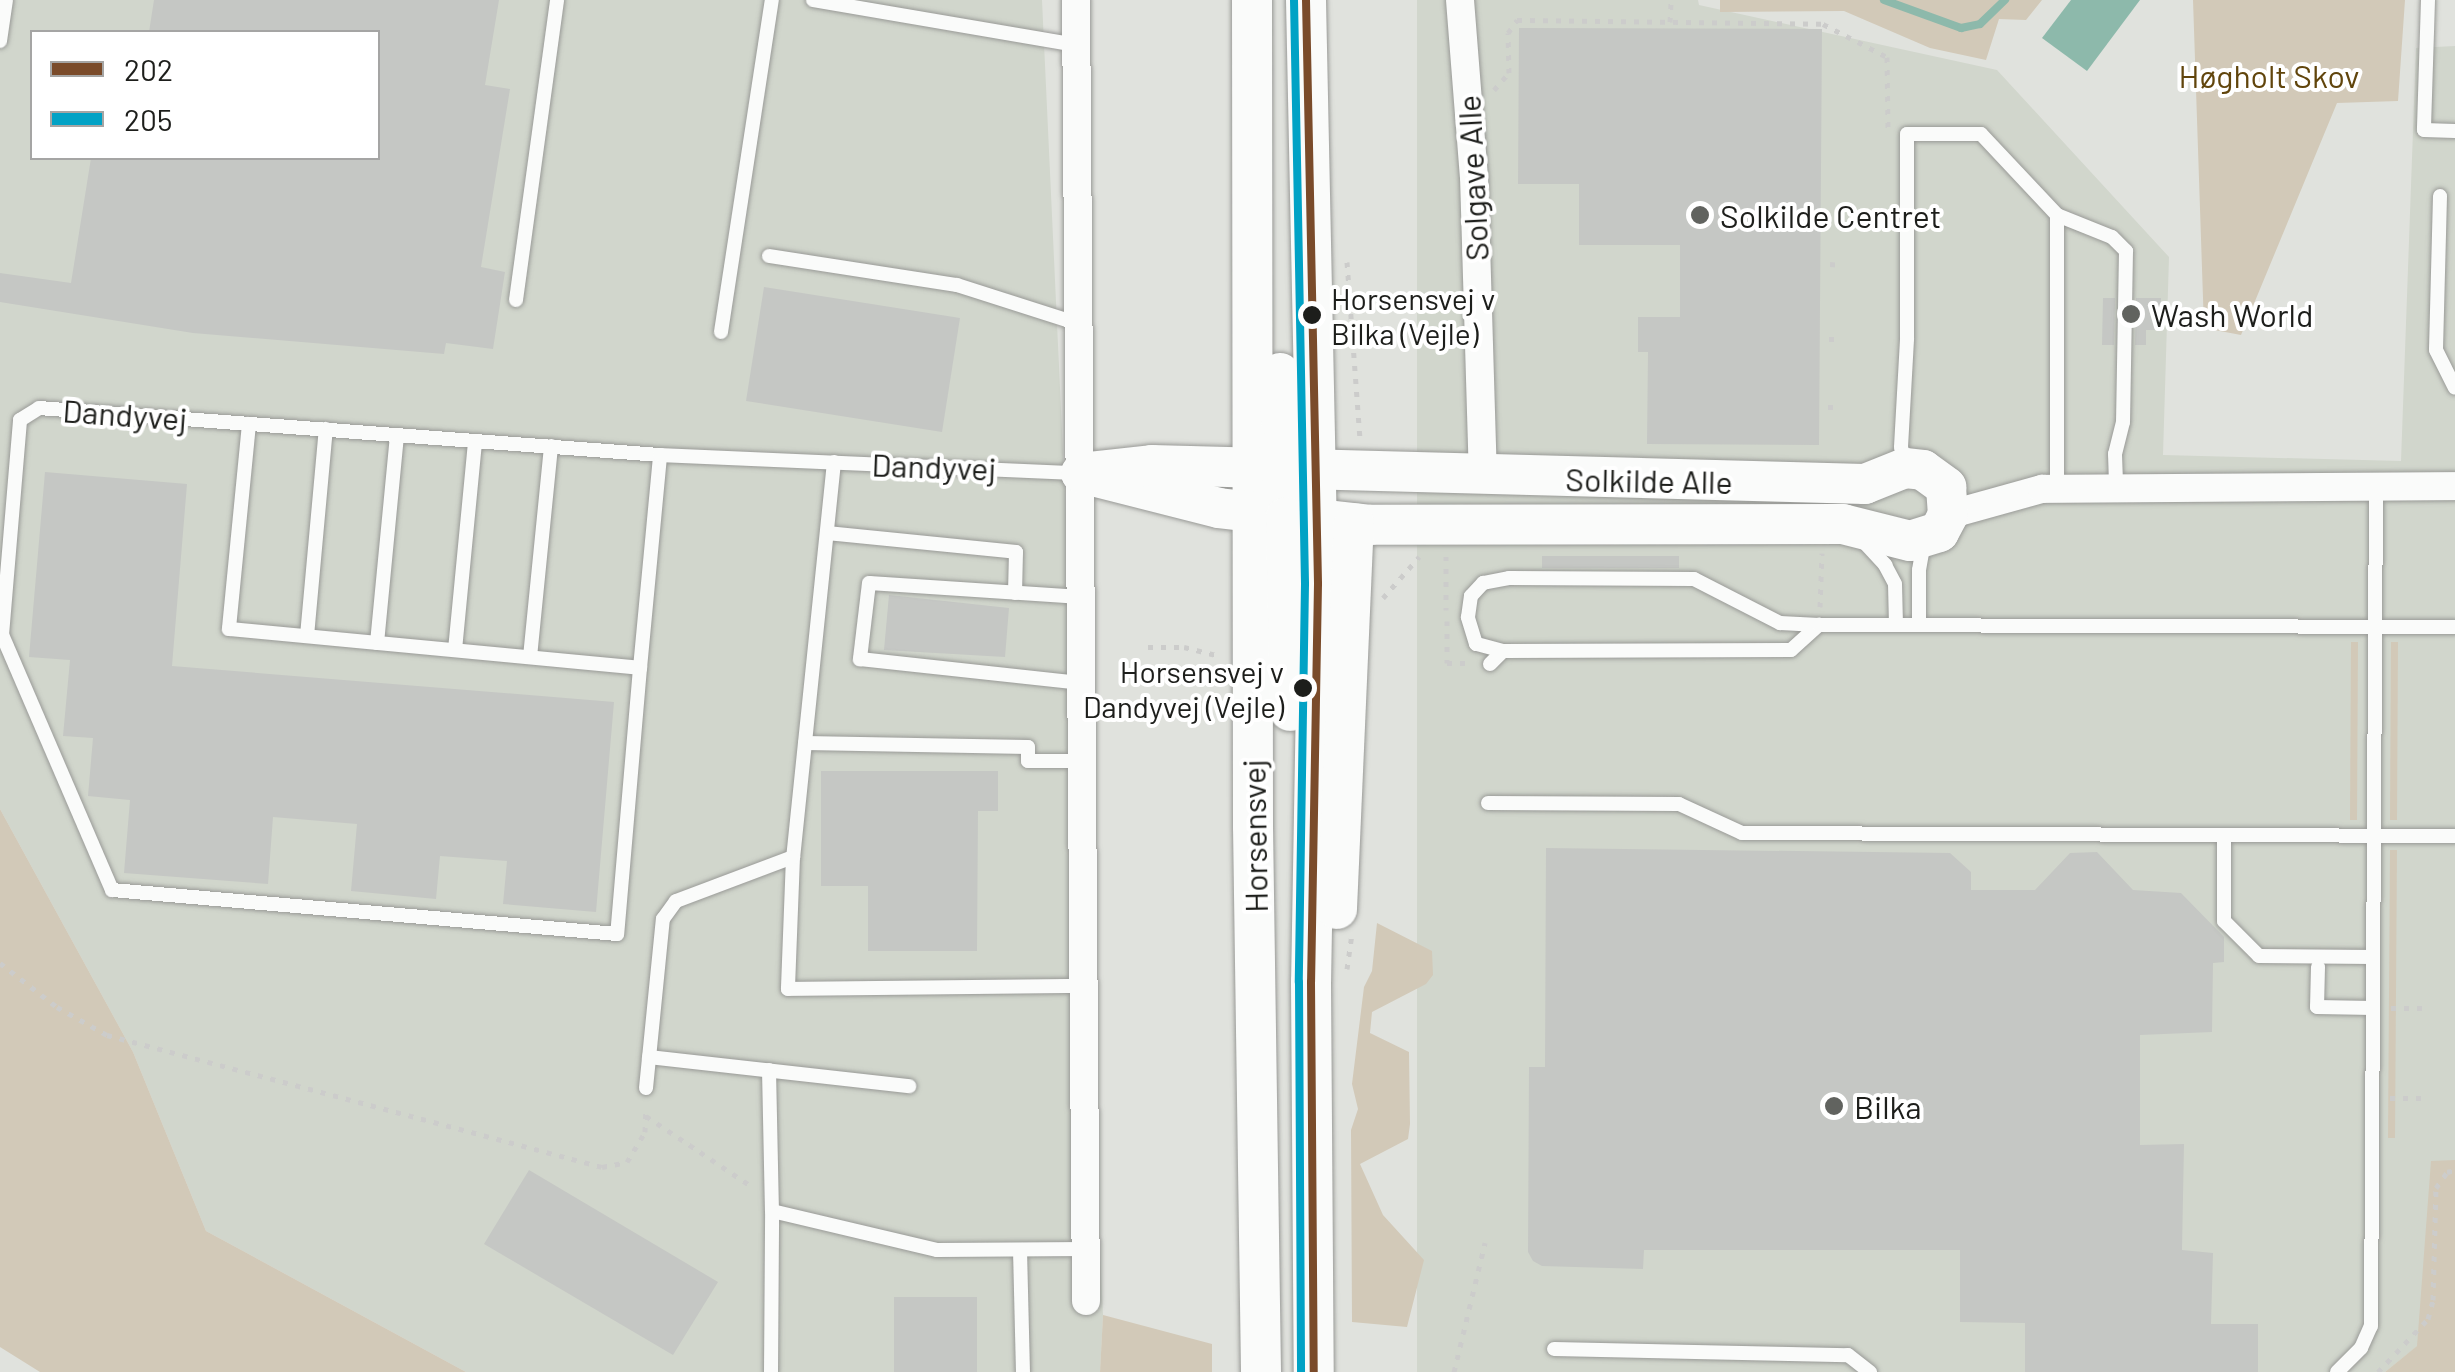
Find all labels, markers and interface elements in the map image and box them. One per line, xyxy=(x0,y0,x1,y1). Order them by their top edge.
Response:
legend xyxy=(30,30,380,160)
text: 202 xyxy=(124,51,173,87)
park label: Høgholt Skov xyxy=(2179,56,2359,94)
street label: Solgave Alle xyxy=(1448,94,1496,262)
text: 205 xyxy=(124,101,172,137)
place label: Solkilde Centret xyxy=(1720,196,1941,234)
marker: Solkilde Centret xyxy=(1689,204,1711,226)
place label: Horsensvej v Bilka (Vejle) xyxy=(1331,280,1495,350)
place label: Wash World xyxy=(2151,295,2313,333)
marker: Wash World xyxy=(2120,303,2142,325)
marker: Horsensvej v Bilka (Vejle) xyxy=(1302,305,1322,325)
street label: Dandyvej xyxy=(61,390,189,438)
street label: Dandyvej xyxy=(871,445,997,487)
street label: Solkilde Alle xyxy=(1565,459,1733,501)
place label: Horsensvej v Dandyvej (Vejle) xyxy=(1083,653,1284,724)
marker: Horsensvej v Dandyvej (Vejle) xyxy=(1293,678,1313,698)
street label: Horsensvej xyxy=(1233,759,1275,913)
place label: Bilka xyxy=(1854,1087,1922,1125)
marker: Bilka xyxy=(1823,1095,1845,1117)

